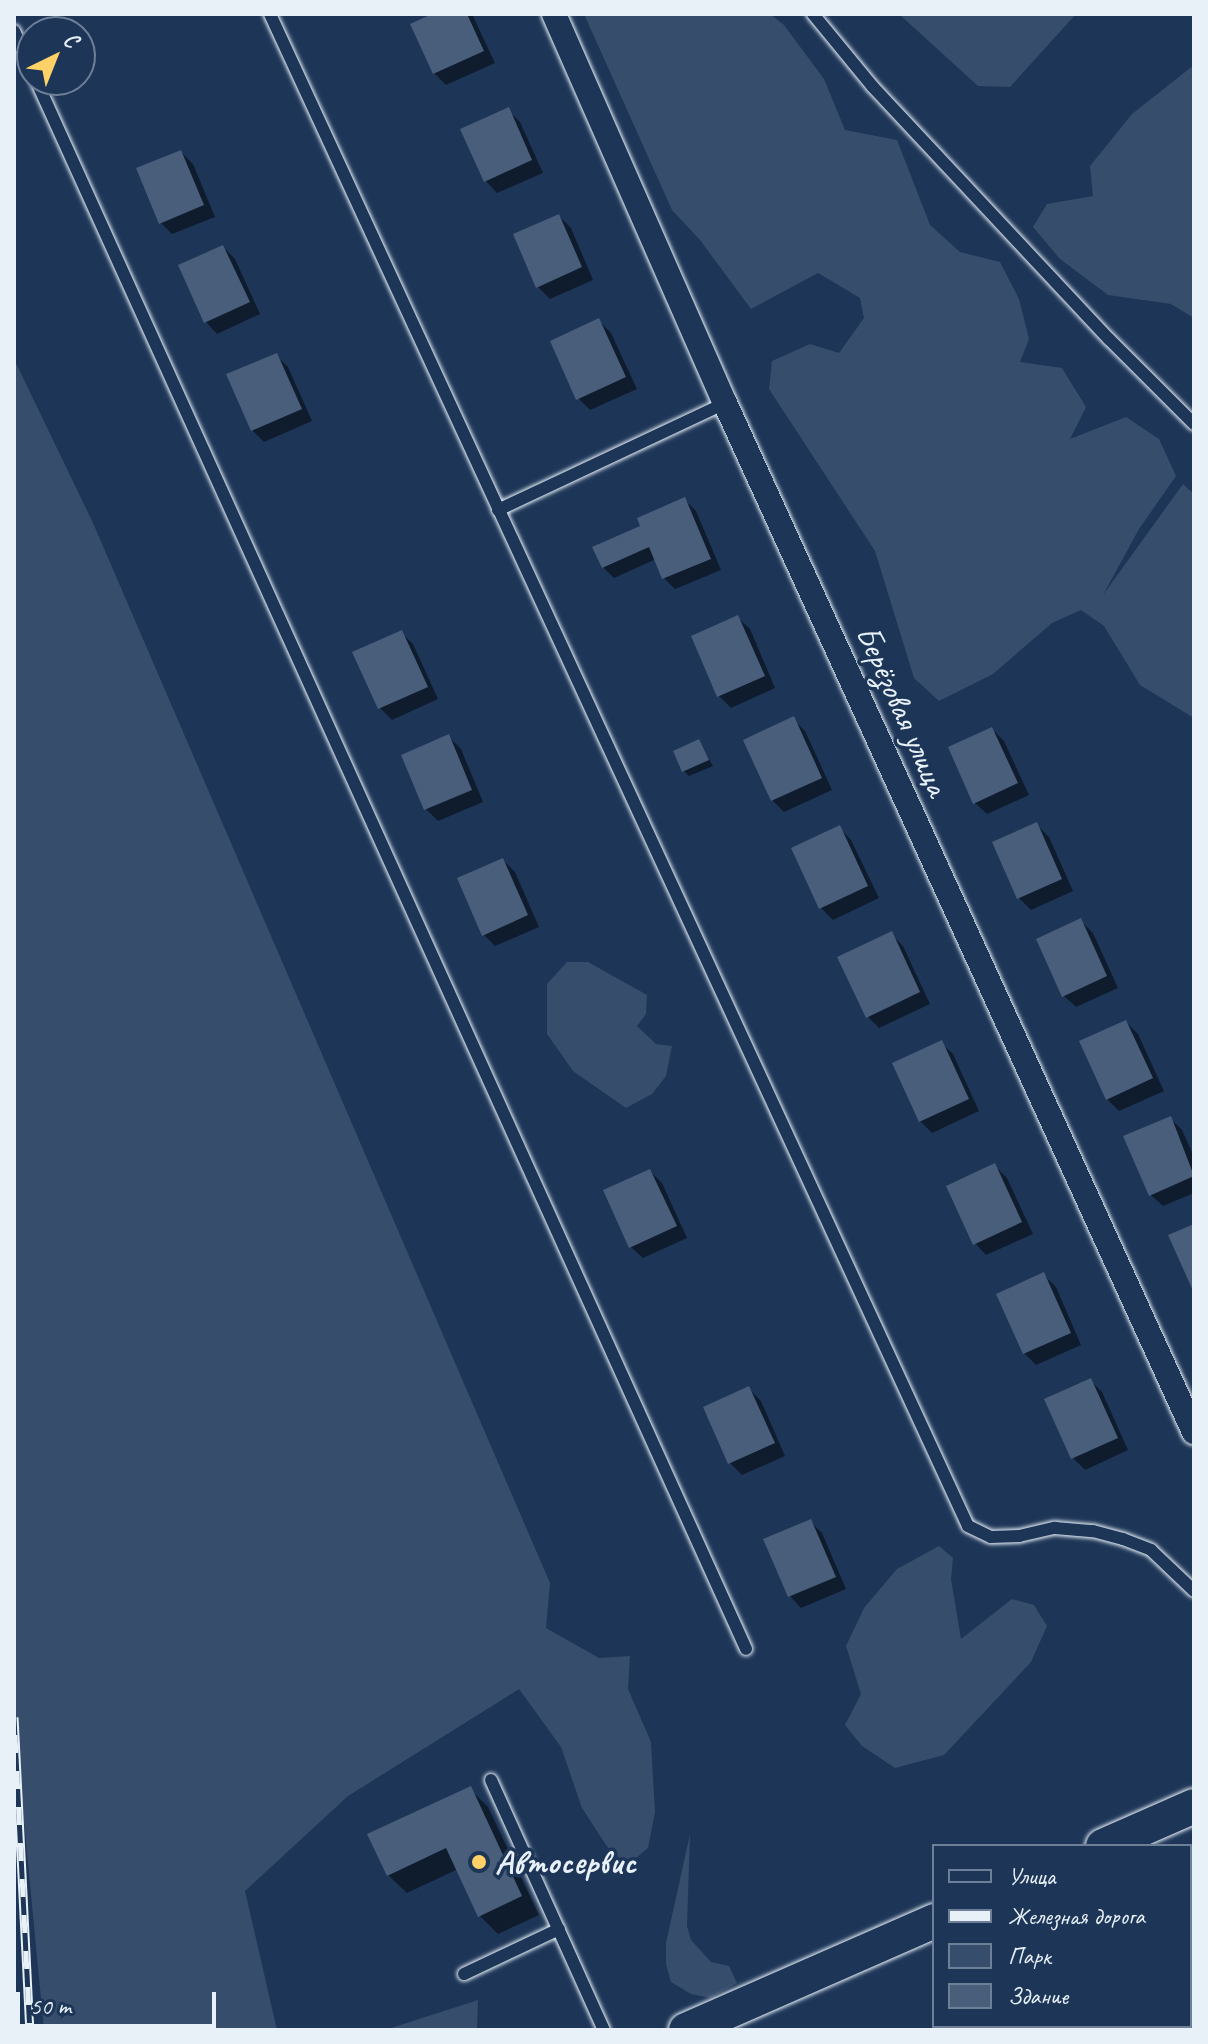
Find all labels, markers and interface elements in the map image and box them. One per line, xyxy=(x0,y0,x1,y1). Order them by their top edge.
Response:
north arrow xyxy=(16,16,96,96)
text: С xyxy=(58,26,85,54)
street label: Берёзовая улица xyxy=(847,618,959,802)
place label: Автосервис xyxy=(495,1842,636,1882)
legend xyxy=(932,1844,1192,2028)
marker: Автосервис xyxy=(470,1853,488,1871)
text: Улица xyxy=(1008,1861,1056,1891)
text: Железная дорога xyxy=(1008,1901,1145,1931)
text: Парк xyxy=(1008,1941,1051,1971)
scale bar xyxy=(20,1976,220,2026)
text: Здание xyxy=(1008,1981,1068,2011)
text: 50 m xyxy=(30,1991,71,2021)

